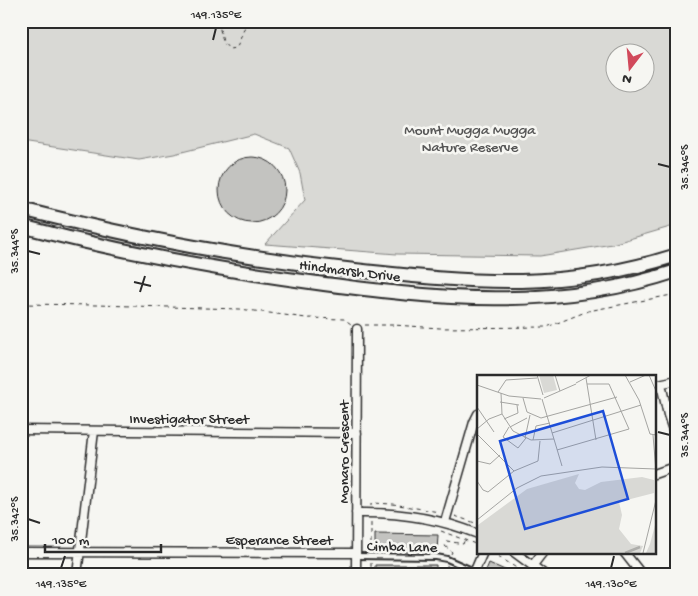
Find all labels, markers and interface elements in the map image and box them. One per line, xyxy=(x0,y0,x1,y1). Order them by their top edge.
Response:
text: 149.135°E xyxy=(190,9,242,23)
north arrow xyxy=(606,42,656,92)
text: N xyxy=(620,69,634,88)
park label: Mount Mugga Mugga Nature Reserve xyxy=(404,122,536,157)
text: 35.346°S xyxy=(679,144,693,191)
text: 35.344°S xyxy=(9,228,23,274)
street label: Hindmarsh Drive xyxy=(298,257,402,287)
inset map xyxy=(477,375,656,554)
street label: Monaro Crescent xyxy=(336,399,354,504)
street label: Investigator Street xyxy=(129,411,251,429)
text: 35.344°S xyxy=(679,412,693,458)
text: 35.342°S xyxy=(9,496,23,543)
scale bar xyxy=(45,521,161,553)
text: 100 m xyxy=(51,532,90,550)
street label: Esperance Street xyxy=(225,532,334,550)
street label: Cimba Lane xyxy=(367,538,438,558)
text: 149.135°E xyxy=(35,578,87,592)
text: 149.130°E xyxy=(584,578,637,592)

